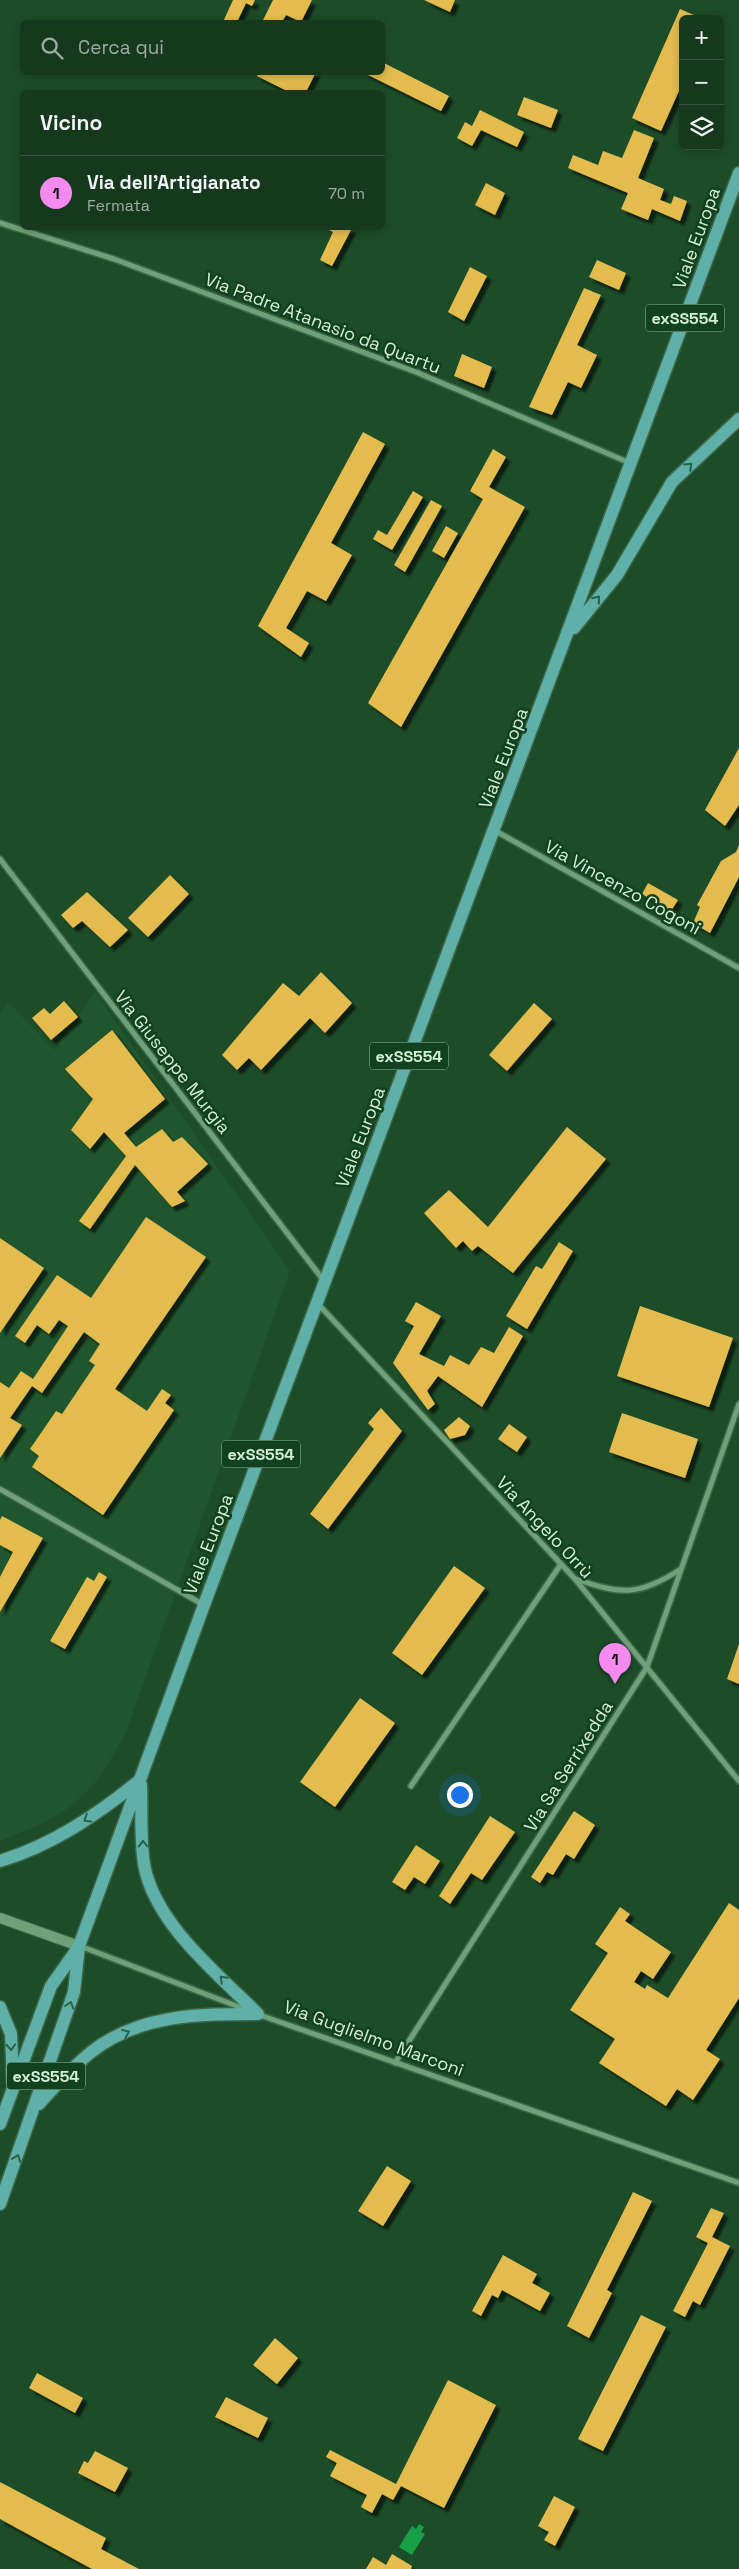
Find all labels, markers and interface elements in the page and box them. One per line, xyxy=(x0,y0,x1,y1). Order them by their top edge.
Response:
map controls xyxy=(679,15,724,150)
button: + xyxy=(679,15,724,60)
search box xyxy=(20,20,385,75)
icon: search xyxy=(38,34,66,62)
text: Cerca qui xyxy=(78,35,164,60)
button: − xyxy=(679,60,724,105)
button: layers xyxy=(679,105,724,150)
text: Vicino xyxy=(40,109,102,136)
text: Via dell'Artigianato xyxy=(87,170,261,195)
text: 1 xyxy=(52,183,60,204)
text: 70 m xyxy=(328,183,365,204)
street label: Viale Europa xyxy=(667,184,725,292)
text: Fermata xyxy=(87,195,150,216)
street label: Via Padre Atanasio da Quartu xyxy=(202,267,444,379)
road number: exSS554 xyxy=(646,304,724,332)
one-way arrow xyxy=(683,463,692,472)
one-way arrow xyxy=(592,596,600,605)
street label: Viale Europa xyxy=(473,704,533,812)
street label: Via Vincenzo Cogoni xyxy=(541,835,705,939)
street label: Via Giuseppe Murgia xyxy=(110,986,236,1138)
road number: exSS554 xyxy=(370,1042,448,1070)
street label: Viale Europa xyxy=(330,1083,390,1191)
road number: exSS554 xyxy=(222,1440,300,1468)
street label: Via Angelo Orrù xyxy=(492,1471,598,1583)
street label: Viale Europa xyxy=(178,1490,238,1598)
pin: 1 xyxy=(599,1643,631,1684)
street label: Via Sa Serrixedda xyxy=(518,1696,618,1836)
your location xyxy=(447,1782,473,1808)
one-way arrow xyxy=(84,1812,93,1822)
one-way arrow xyxy=(138,1839,149,1847)
one-way arrow xyxy=(220,1976,229,1985)
street label: Via Guglielmo Marconi xyxy=(281,1995,467,2081)
one-way arrow xyxy=(64,2001,74,2009)
one-way arrow xyxy=(121,2028,130,2039)
one-way arrow xyxy=(6,2043,17,2051)
road number: exSS554 xyxy=(7,2062,85,2090)
one-way arrow xyxy=(11,2155,21,2163)

